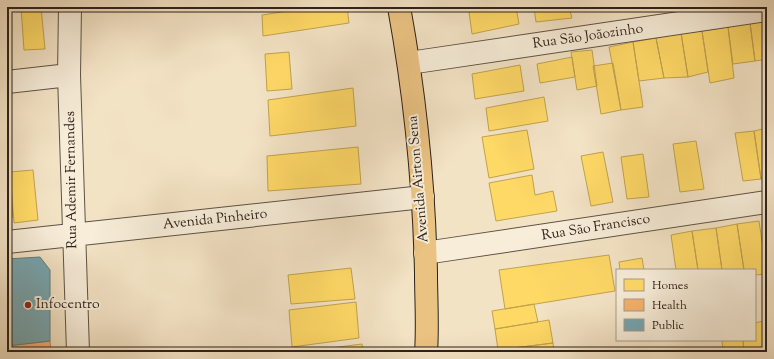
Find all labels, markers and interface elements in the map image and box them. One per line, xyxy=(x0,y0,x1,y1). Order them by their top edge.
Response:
street label: Rua São Joãozinho xyxy=(531,19,645,55)
street label: Rua Ademir Fernandes xyxy=(61,111,83,249)
street label: Avenida Airton Sena xyxy=(403,114,435,243)
street label: Avenida Pinheiro xyxy=(162,205,269,235)
street label: Rua São Francisco xyxy=(540,210,652,246)
legend xyxy=(616,269,756,341)
text: Homes xyxy=(652,277,688,295)
place label: Infocentro xyxy=(36,295,100,315)
text: Health xyxy=(652,297,687,315)
marker: Infocentro xyxy=(23,300,33,310)
text: Public xyxy=(652,317,685,335)

